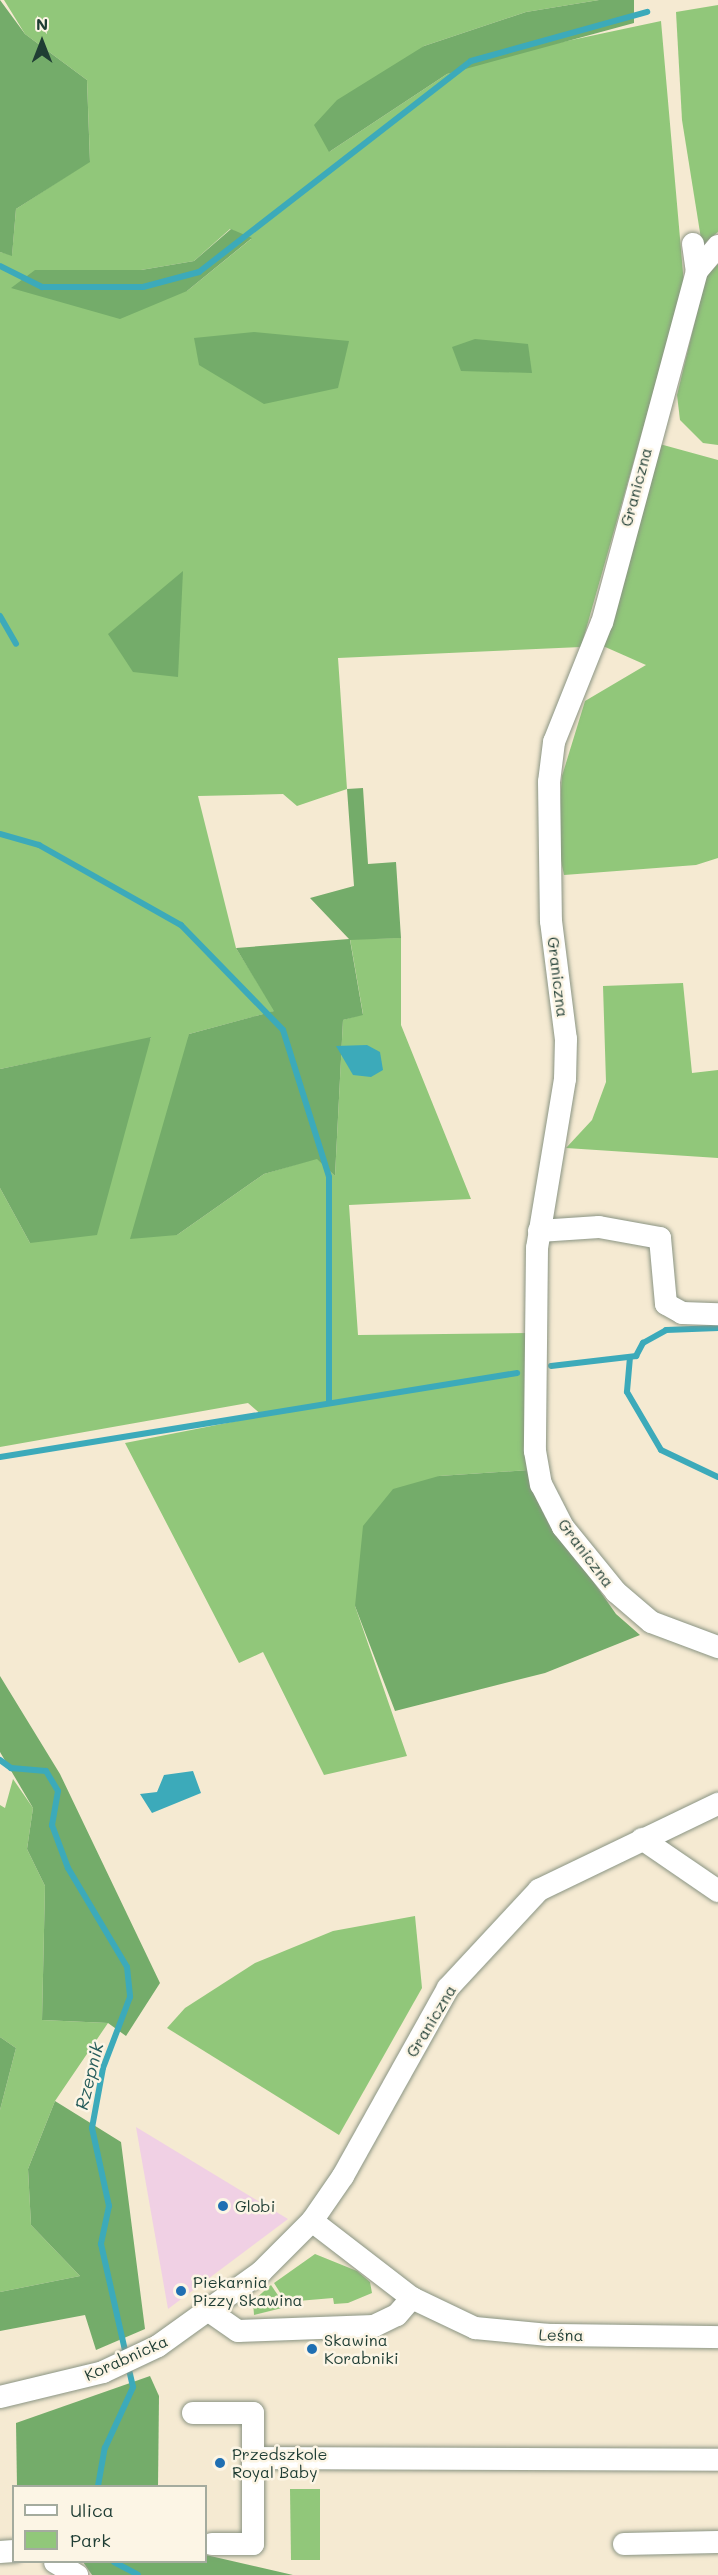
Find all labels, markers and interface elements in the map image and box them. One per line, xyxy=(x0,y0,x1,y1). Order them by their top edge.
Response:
north arrow xyxy=(12,12,72,72)
text: N xyxy=(36,13,48,34)
street label: Graniczna xyxy=(616,446,656,528)
street label: Graniczna xyxy=(544,936,572,1018)
street label: Graniczna xyxy=(554,1515,618,1591)
street label: Graniczna xyxy=(402,1981,460,2061)
water label: Rzepnik xyxy=(70,2040,108,2112)
place label: Globi xyxy=(235,2196,275,2216)
marker: Globi xyxy=(216,2199,230,2213)
place label: Piekarnia Pizzy Skawina xyxy=(193,2272,303,2310)
marker: Piekarnia Pizzy Skawina xyxy=(174,2284,188,2298)
street label: Leśna xyxy=(538,2325,584,2345)
place label: Skawina Korabniki xyxy=(324,2330,399,2368)
street label: Korabnicka xyxy=(81,2331,171,2385)
marker: Skawina Korabniki xyxy=(305,2342,319,2356)
place label: Przedszkole Royal Baby xyxy=(232,2444,327,2482)
marker: Przedszkole Royal Baby xyxy=(213,2456,227,2470)
legend xyxy=(12,2485,207,2563)
text: Ulica xyxy=(70,2498,114,2522)
text: Park xyxy=(70,2528,111,2552)

